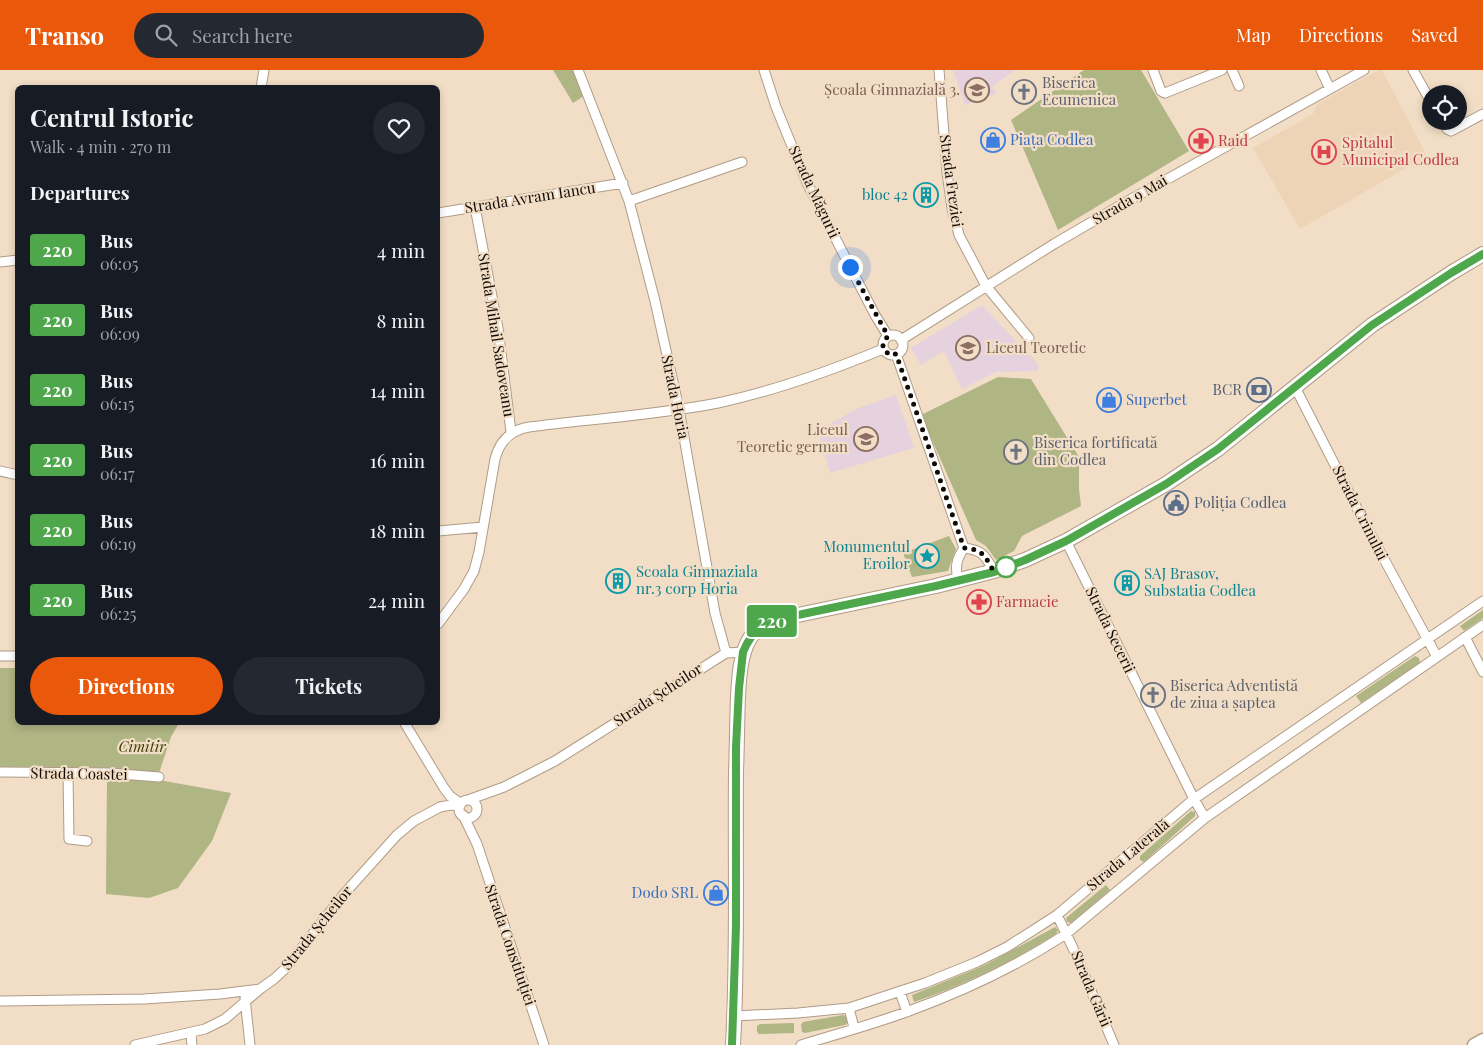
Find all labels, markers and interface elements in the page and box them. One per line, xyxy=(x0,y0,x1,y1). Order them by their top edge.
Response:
search box xyxy=(134,13,484,58)
text: Transo xyxy=(25,19,104,51)
icon: search xyxy=(152,21,180,49)
text: Search here xyxy=(192,22,293,48)
text: Map xyxy=(1236,23,1271,47)
text: Directions xyxy=(1299,23,1383,47)
text: Saved xyxy=(1411,23,1458,47)
place label: Biserica Ecumenica xyxy=(1042,72,1117,109)
school or university icon: Școala Gimnazială 3. xyxy=(964,77,990,103)
place label: Școala Gimnazială 3. xyxy=(824,79,960,99)
church icon: Biserica Ecumenica xyxy=(1011,79,1037,105)
map controls xyxy=(1422,85,1467,130)
button: locate xyxy=(1422,85,1467,130)
text: Centrul Istoric xyxy=(30,101,193,133)
button: heart xyxy=(373,102,425,154)
shop icon: Piața Codlea xyxy=(980,127,1006,153)
pharmacy icon: Raid xyxy=(1188,128,1214,154)
place label: Piața Codlea xyxy=(1010,129,1094,149)
place label: Raid xyxy=(1218,130,1249,150)
place label: Spitalul Municipal Codlea xyxy=(1342,132,1460,169)
street label: Strada Freziei xyxy=(936,133,968,229)
text: Walk · 4 min · 270 m xyxy=(30,136,171,157)
hospital icon: Spitalul Municipal Codlea xyxy=(1311,139,1337,165)
street label: Strada Măgurii xyxy=(785,142,845,242)
street label: Strada 9 Mai xyxy=(1088,169,1171,229)
street label: Strada Avram Iancu xyxy=(463,177,597,217)
text: Departures xyxy=(30,179,130,205)
building icon: bloc 42 xyxy=(913,182,939,208)
place label: bloc 42 xyxy=(862,184,908,204)
text: Bus xyxy=(100,227,133,253)
text: 4 min xyxy=(377,237,425,263)
text: 220 xyxy=(42,238,73,262)
street label: Strada Mihail Sadoveanu xyxy=(474,251,520,419)
text: 06:05 xyxy=(100,253,138,274)
your location xyxy=(838,255,863,280)
text: Bus xyxy=(100,297,133,323)
text: 8 min xyxy=(377,307,425,333)
text: 220 xyxy=(42,308,73,332)
text: 06:09 xyxy=(100,323,140,344)
school or university icon: Liceul Teoretic xyxy=(955,335,981,361)
place label: Liceul Teoretic xyxy=(986,337,1086,357)
street label: Strada Horia xyxy=(657,353,695,441)
text: Bus xyxy=(100,367,133,393)
text: 14 min xyxy=(370,377,425,403)
bank icon: BCR xyxy=(1246,377,1272,403)
text: 220 xyxy=(42,378,73,402)
place label: BCR xyxy=(1213,379,1242,399)
shop icon: Superbet xyxy=(1096,387,1122,413)
place label: Superbet xyxy=(1126,389,1188,409)
text: 06:15 xyxy=(100,393,135,414)
place label: Liceul Teoretic german xyxy=(737,419,848,456)
school or university icon: Liceul Teoretic german xyxy=(853,426,879,452)
place label: Biserica fortificată din Codlea xyxy=(1034,432,1158,469)
text: Bus xyxy=(100,437,133,463)
church icon: Biserica fortificată din Codlea xyxy=(1003,439,1029,465)
text: 16 min xyxy=(370,447,425,473)
text: 220 xyxy=(42,448,73,472)
street label: Strada Crinului xyxy=(1328,462,1394,564)
text: 06:17 xyxy=(100,463,135,484)
public building icon: Poliția Codlea xyxy=(1163,490,1189,516)
place label: Poliția Codlea xyxy=(1194,492,1287,512)
text: Bus xyxy=(100,507,133,533)
text: 18 min xyxy=(370,517,425,543)
text: 220 xyxy=(42,518,73,542)
text: 06:19 xyxy=(100,533,136,554)
place label: Monumentul Eroilor xyxy=(823,536,910,573)
place icon: Monumentul Eroilor xyxy=(914,543,940,569)
unlabelled marker xyxy=(995,556,1017,578)
place label: Scoala Gimnaziala nr.3 corp Horia xyxy=(636,561,758,598)
place label: SAJ Brasov, Substatia Codlea xyxy=(1144,563,1256,600)
building icon: Scoala Gimnaziala nr.3 corp Horia xyxy=(605,568,631,594)
building icon: SAJ Brasov, Substatia Codlea xyxy=(1114,570,1140,596)
text: Bus xyxy=(100,577,133,603)
street label: Strada Secerii xyxy=(1081,583,1141,676)
text: 24 min xyxy=(368,587,425,613)
text: 220 xyxy=(42,588,73,612)
pharmacy icon: Farmacie xyxy=(966,589,992,615)
place label: Farmacie xyxy=(996,591,1059,611)
text: 06:25 xyxy=(100,603,136,624)
line badge: 220 xyxy=(743,605,801,637)
text: 220 xyxy=(757,609,787,633)
button: Directions xyxy=(30,657,223,715)
button: Tickets xyxy=(233,657,425,715)
street label: Strada Șcheilor xyxy=(609,658,706,730)
place label: Biserica Adventistă de ziua a șaptea xyxy=(1170,675,1298,712)
church icon: Biserica Adventistă de ziua a șaptea xyxy=(1140,682,1166,708)
park label: Cimitir xyxy=(118,736,166,756)
street label: Strada Coastei xyxy=(30,762,128,784)
street label: Strada Laterală xyxy=(1082,813,1173,895)
shop icon: Dodo SRL xyxy=(703,880,729,906)
street label: Strada Șcheilor xyxy=(276,881,356,974)
street label: Strada Constituției xyxy=(481,881,541,1008)
place label: Dodo SRL xyxy=(632,882,698,902)
street label: Strada Gării xyxy=(1067,948,1117,1030)

